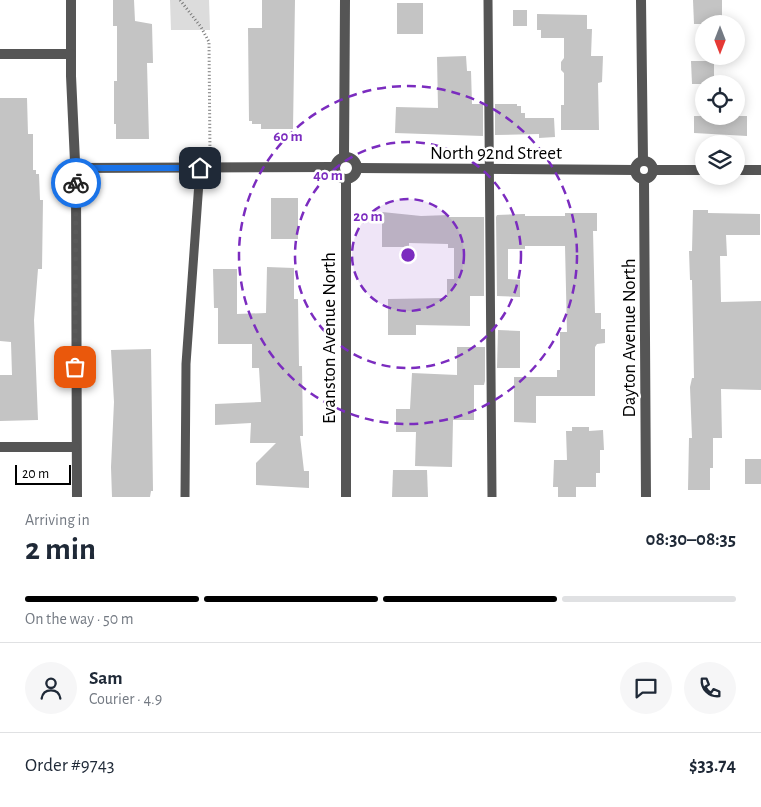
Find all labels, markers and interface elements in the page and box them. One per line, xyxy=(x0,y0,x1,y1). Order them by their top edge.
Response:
north arrow xyxy=(695,15,745,65)
map controls xyxy=(695,15,745,185)
button: locate xyxy=(695,75,745,125)
text: 60 m xyxy=(273,129,303,144)
button: layers xyxy=(695,135,745,185)
street label: North 92nd Street xyxy=(430,144,562,163)
pin xyxy=(179,147,221,189)
icon: home xyxy=(186,154,214,182)
courier xyxy=(51,158,101,208)
text: 40 m xyxy=(313,168,343,183)
icon: bike xyxy=(62,169,90,197)
text: 20 m xyxy=(353,209,383,224)
centre of rings xyxy=(399,246,417,264)
street label: Evanston Avenue North xyxy=(320,252,339,424)
street label: Dayton Avenue North xyxy=(620,258,639,418)
pin xyxy=(54,346,96,388)
icon: bag xyxy=(61,353,89,381)
scale bar xyxy=(15,462,71,485)
text: 20 m xyxy=(22,467,49,481)
text: Arriving in xyxy=(25,512,90,528)
text: 08:30–08:35 xyxy=(646,530,736,549)
text: 2 min xyxy=(25,533,96,565)
text: On the way · 50 m xyxy=(25,611,134,627)
button: person xyxy=(25,662,77,714)
button: chat xyxy=(620,662,672,714)
button: phone xyxy=(684,662,736,714)
text: Sam xyxy=(89,669,123,688)
text: Courier · 4.9 xyxy=(89,691,162,707)
text: Order #9743 xyxy=(25,756,115,775)
text: $33.74 xyxy=(689,756,736,775)

